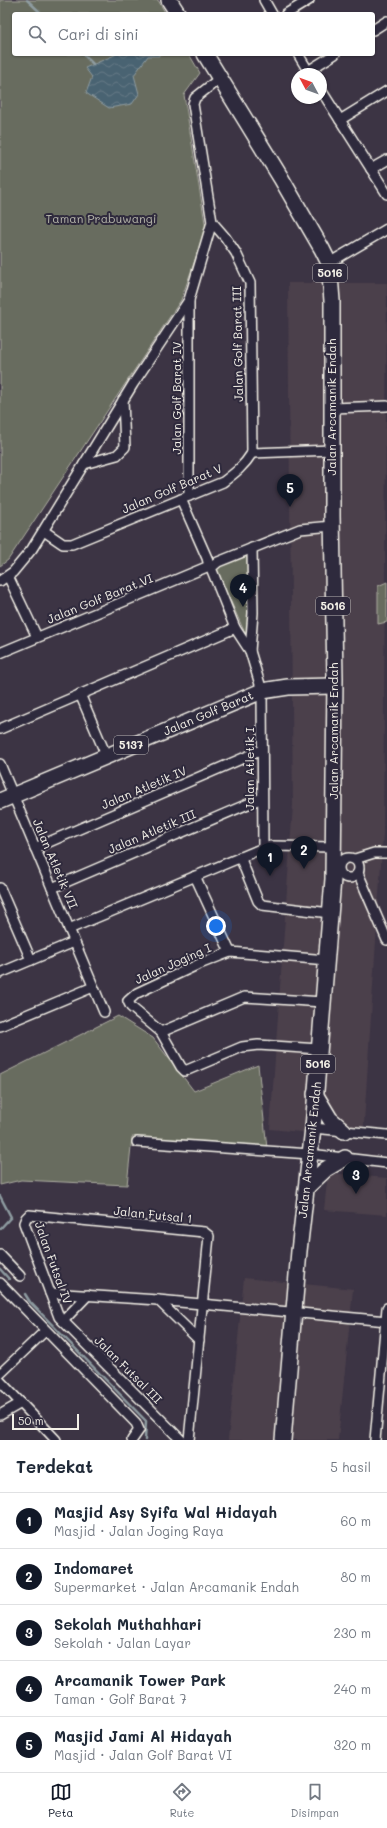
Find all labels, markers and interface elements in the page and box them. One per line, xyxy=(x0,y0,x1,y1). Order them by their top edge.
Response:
search box xyxy=(12,12,375,56)
icon: search xyxy=(26,23,48,45)
text: Cari di sini xyxy=(58,24,139,44)
north arrow xyxy=(291,68,327,104)
park label: Taman Prabuwangi xyxy=(46,210,156,226)
road number: 5016 xyxy=(313,264,347,282)
street label: Jalan Golf Barat III xyxy=(228,286,246,402)
street label: Jalan Arcamanik Endah xyxy=(323,338,339,475)
street label: Jalan Golf Barat IV xyxy=(168,341,184,455)
street label: Jalan Golf Barat V xyxy=(119,460,225,517)
pin: 5 xyxy=(277,474,303,507)
street label: Jalan Golf Barat VI xyxy=(44,569,155,627)
pin: 4 xyxy=(230,574,256,607)
road number: 5016 xyxy=(316,597,350,615)
street label: Jalan Arcamanik Endah xyxy=(325,662,341,799)
street label: Jalan Golf Barat xyxy=(160,687,256,739)
street label: Jalan Atletik I xyxy=(241,727,257,811)
road number: 5137 xyxy=(114,736,148,754)
street label: Jalan Atletik IV xyxy=(99,762,189,812)
street label: Jalan Atletik III xyxy=(105,805,198,857)
street label: Jalan Atletik VII xyxy=(30,816,82,911)
pin: 2 xyxy=(291,836,317,869)
pin: 1 xyxy=(257,843,283,876)
your location xyxy=(206,916,226,936)
street label: Jalan Joging I xyxy=(132,939,213,987)
road number: 5016 xyxy=(301,1055,335,1073)
street label: Jalan Arcamanik Endah xyxy=(294,1081,324,1219)
pin: 3 xyxy=(343,1161,369,1194)
street label: Jalan Futsal 1 xyxy=(113,1202,193,1226)
street label: Jalan Futsal IV xyxy=(32,1219,76,1306)
street label: Jalan Futsal III xyxy=(91,1332,166,1407)
scale bar xyxy=(12,1412,79,1431)
text: 50 m xyxy=(18,1413,44,1428)
text: Terdekat xyxy=(16,1455,93,1477)
text: 5 hasil xyxy=(330,1458,371,1475)
text: Masjid Asy Syifa Wal Hidayah xyxy=(54,1502,277,1522)
text: 1 xyxy=(26,1512,32,1529)
text: 60 m xyxy=(341,1512,371,1529)
text: Masjid · Jalan Joging Raya xyxy=(54,1522,224,1539)
text: Indomaret xyxy=(54,1558,133,1578)
text: 2 xyxy=(25,1568,33,1585)
text: 80 m xyxy=(341,1568,371,1585)
text: Supermarket · Jalan Arcamanik Endah xyxy=(54,1578,299,1595)
text: Sekolah Muthahhari xyxy=(54,1614,202,1634)
text: 3 xyxy=(25,1624,33,1641)
text: 230 m xyxy=(334,1624,371,1641)
text: Sekolah · Jalan Layar xyxy=(54,1634,191,1651)
text: Arcamanik Tower Park xyxy=(54,1670,226,1690)
text: 4 xyxy=(25,1680,33,1697)
text: 240 m xyxy=(334,1680,371,1697)
text: Taman · Golf Barat 7 xyxy=(54,1690,187,1707)
text: Masjid Jami Al Hidayah xyxy=(54,1726,232,1746)
text: 5 xyxy=(25,1736,33,1753)
text: 320 m xyxy=(334,1736,371,1753)
text: Masjid · Jalan Golf Barat VI xyxy=(54,1746,232,1763)
tab: Peta xyxy=(48,1781,73,1820)
tab: Rute xyxy=(170,1781,194,1820)
tab: Disimpan xyxy=(291,1781,339,1820)

